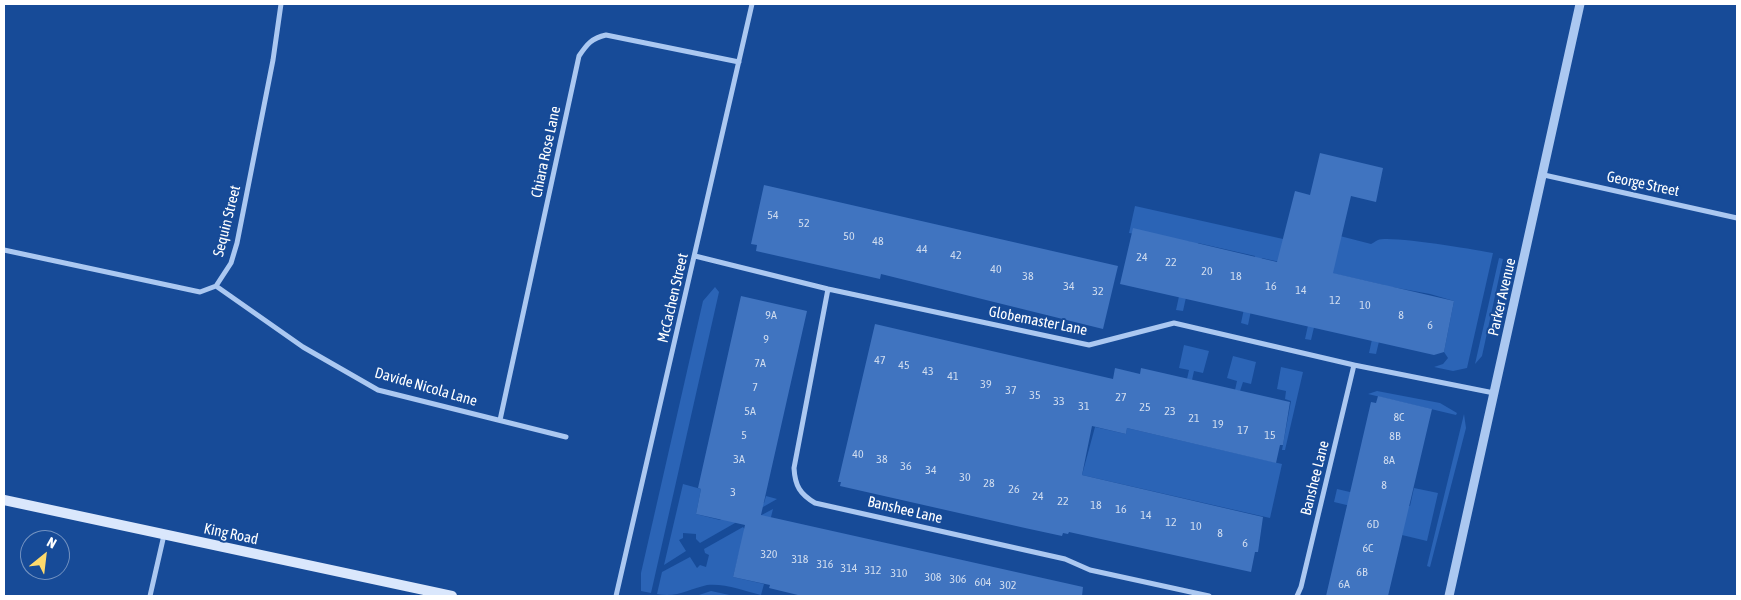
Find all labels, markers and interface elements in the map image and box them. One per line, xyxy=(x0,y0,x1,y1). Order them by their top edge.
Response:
street label: Chiara Rose Lane xyxy=(528,105,564,199)
street label: George Street xyxy=(1605,168,1681,200)
street label: Sequin Street xyxy=(209,183,245,259)
house number: 54 xyxy=(767,208,779,222)
house number: 52 xyxy=(798,216,810,230)
house number: 50 xyxy=(843,229,855,243)
house number: 48 xyxy=(872,234,884,248)
house number: 44 xyxy=(916,242,928,256)
house number: 42 xyxy=(950,248,962,262)
house number: 24 xyxy=(1136,250,1148,264)
street label: McCachen Street xyxy=(654,252,692,344)
house number: 22 xyxy=(1165,255,1177,269)
street label: Parker Avenue xyxy=(1484,256,1520,338)
house number: 40 xyxy=(990,262,1002,276)
house number: 20 xyxy=(1201,264,1213,278)
house number: 38 xyxy=(1022,269,1034,283)
house number: 18 xyxy=(1230,269,1242,283)
house number: 34 xyxy=(1063,279,1075,293)
house number: 16 xyxy=(1265,279,1277,293)
house number: 14 xyxy=(1295,283,1307,297)
house number: 32 xyxy=(1092,284,1104,298)
house number: 12 xyxy=(1329,293,1341,307)
house number: 10 xyxy=(1359,298,1371,312)
street label: Globemaster Lane xyxy=(987,303,1089,339)
house number: 9A xyxy=(765,308,777,322)
house number: 8 xyxy=(1398,308,1404,322)
house number: 6 xyxy=(1427,318,1433,332)
house number: 9 xyxy=(763,332,769,346)
house number: 47 xyxy=(874,353,886,367)
house number: 7A xyxy=(754,356,766,370)
house number: 45 xyxy=(898,358,910,372)
street label: Davide Nicola Lane xyxy=(373,364,479,410)
house number: 43 xyxy=(922,364,934,378)
house number: 41 xyxy=(947,369,959,383)
house number: 39 xyxy=(980,377,992,391)
house number: 7 xyxy=(752,380,758,394)
house number: 37 xyxy=(1005,383,1017,397)
house number: 35 xyxy=(1029,388,1041,402)
house number: 27 xyxy=(1115,390,1127,404)
house number: 33 xyxy=(1053,394,1065,408)
house number: 31 xyxy=(1078,399,1090,413)
house number: 25 xyxy=(1139,400,1151,414)
house number: 5A xyxy=(744,404,756,418)
house number: 23 xyxy=(1164,404,1176,418)
house number: 8C xyxy=(1393,410,1405,424)
house number: 21 xyxy=(1188,411,1200,425)
house number: 19 xyxy=(1212,417,1224,431)
house number: 17 xyxy=(1237,423,1249,437)
house number: 5 xyxy=(741,428,747,442)
house number: 15 xyxy=(1264,428,1276,442)
house number: 8B xyxy=(1389,429,1401,443)
street label: Banshee Lane xyxy=(1297,439,1333,517)
house number: 40 xyxy=(852,447,864,461)
house number: 3A xyxy=(733,452,745,466)
house number: 38 xyxy=(876,452,888,466)
house number: 8A xyxy=(1383,453,1395,467)
house number: 36 xyxy=(900,459,912,473)
house number: 34 xyxy=(925,463,937,477)
house number: 30 xyxy=(959,470,971,484)
house number: 28 xyxy=(983,476,995,490)
house number: 8 xyxy=(1381,478,1387,492)
house number: 26 xyxy=(1008,482,1020,496)
house number: 3 xyxy=(730,485,736,499)
house number: 24 xyxy=(1032,489,1044,503)
street label: Banshee Lane xyxy=(866,493,944,527)
house number: 22 xyxy=(1057,494,1069,508)
house number: 18 xyxy=(1090,498,1102,512)
house number: 16 xyxy=(1115,502,1127,516)
house number: 14 xyxy=(1140,508,1152,522)
house number: 12 xyxy=(1165,515,1177,529)
house number: 6D xyxy=(1367,517,1379,531)
street label: King Road xyxy=(202,519,260,549)
house number: 10 xyxy=(1190,519,1202,533)
house number: 8 xyxy=(1217,526,1223,540)
north arrow xyxy=(20,530,70,580)
text: N xyxy=(44,534,59,552)
house number: 6 xyxy=(1242,536,1248,550)
house number: 6C xyxy=(1362,541,1374,555)
house number: 320 xyxy=(761,547,777,561)
house number: 318 xyxy=(792,552,808,566)
house number: 316 xyxy=(817,557,833,571)
house number: 314 xyxy=(841,561,857,575)
house number: 312 xyxy=(865,563,881,577)
house number: 6B xyxy=(1356,565,1368,579)
house number: 310 xyxy=(891,566,907,580)
house number: 308 xyxy=(925,570,941,584)
house number: 306 xyxy=(950,572,966,586)
house number: 604 xyxy=(975,575,991,589)
house number: 6A xyxy=(1338,577,1350,591)
house number: 302 xyxy=(1000,578,1016,592)

